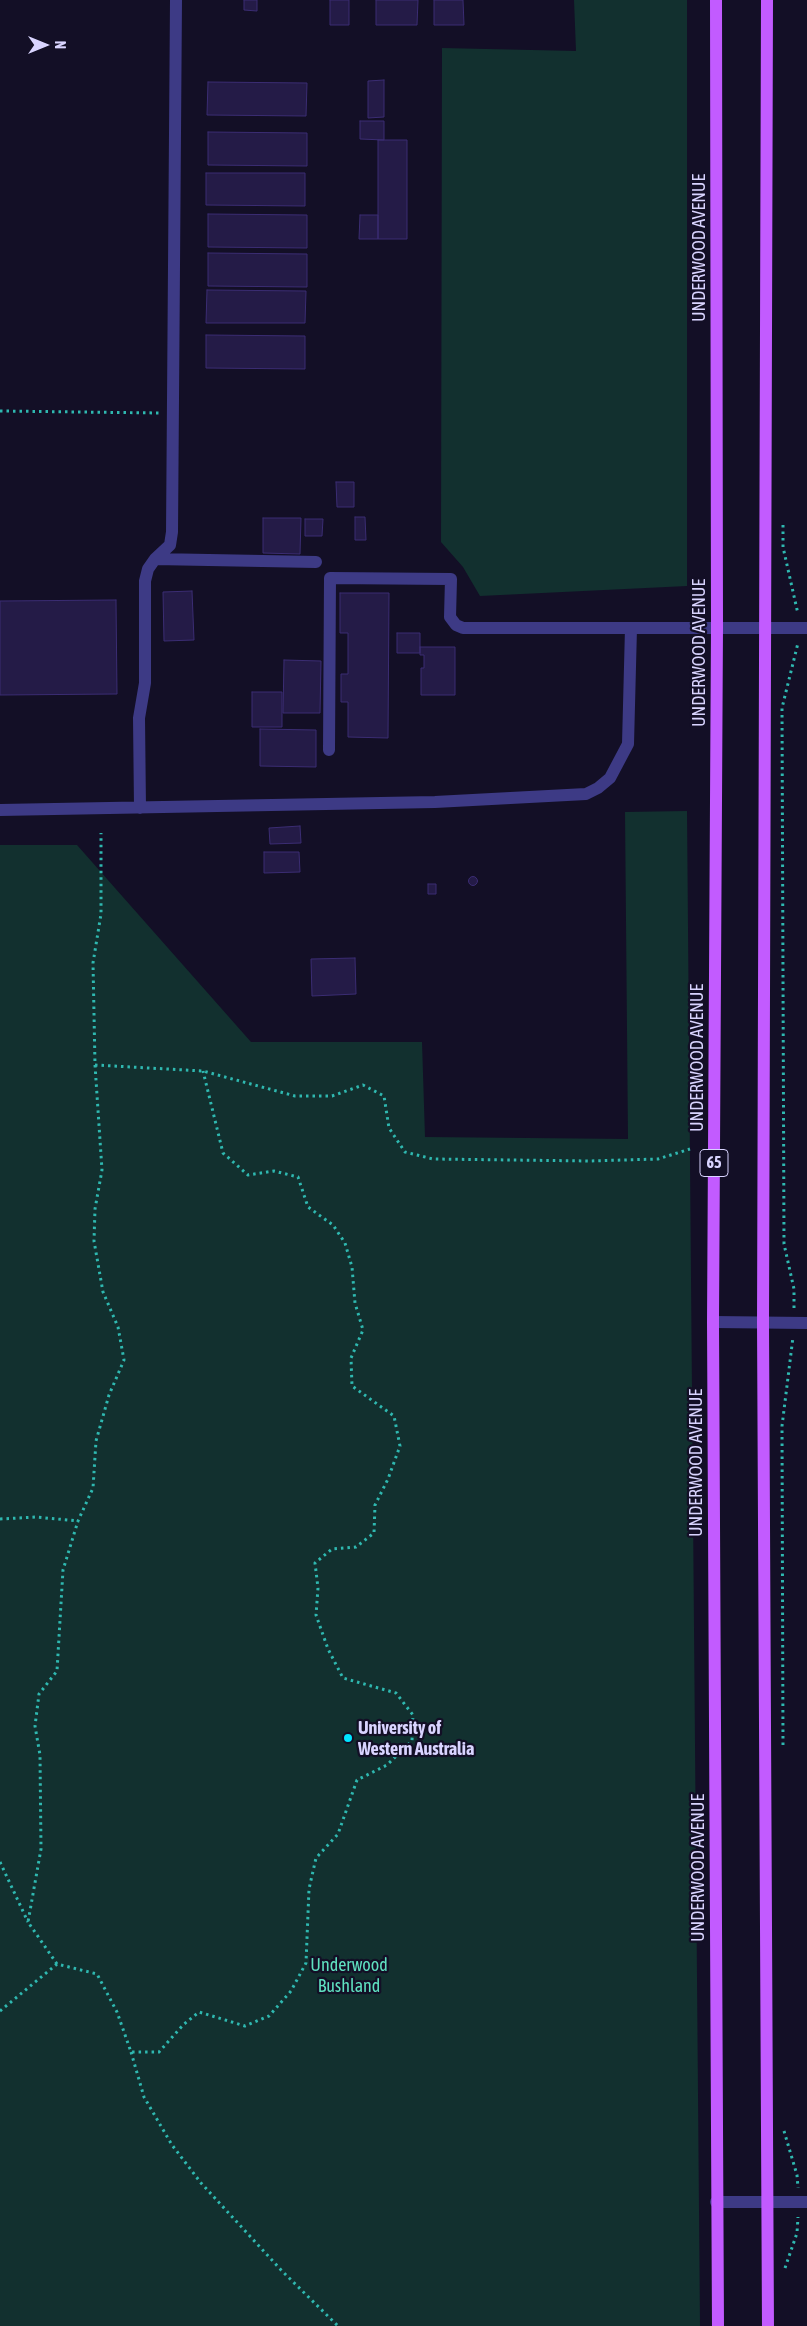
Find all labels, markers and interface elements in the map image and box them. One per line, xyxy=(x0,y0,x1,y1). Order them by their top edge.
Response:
north arrow xyxy=(20,20,70,70)
text: N xyxy=(52,41,68,49)
street label: UNDERWOOD AVENUE xyxy=(688,174,710,322)
street label: UNDERWOOD AVENUE xyxy=(688,579,710,727)
street label: UNDERWOOD AVENUE xyxy=(686,984,708,1132)
road number: 65 xyxy=(700,1150,728,1176)
street label: UNDERWOOD AVENUE xyxy=(685,1389,707,1537)
place label: University of Western Australia xyxy=(358,1717,474,1760)
marker: University of Western Australia xyxy=(342,1732,354,1744)
street label: UNDERWOOD AVENUE xyxy=(687,1794,709,1942)
park label: Underwood Bushland xyxy=(310,1954,388,1996)

